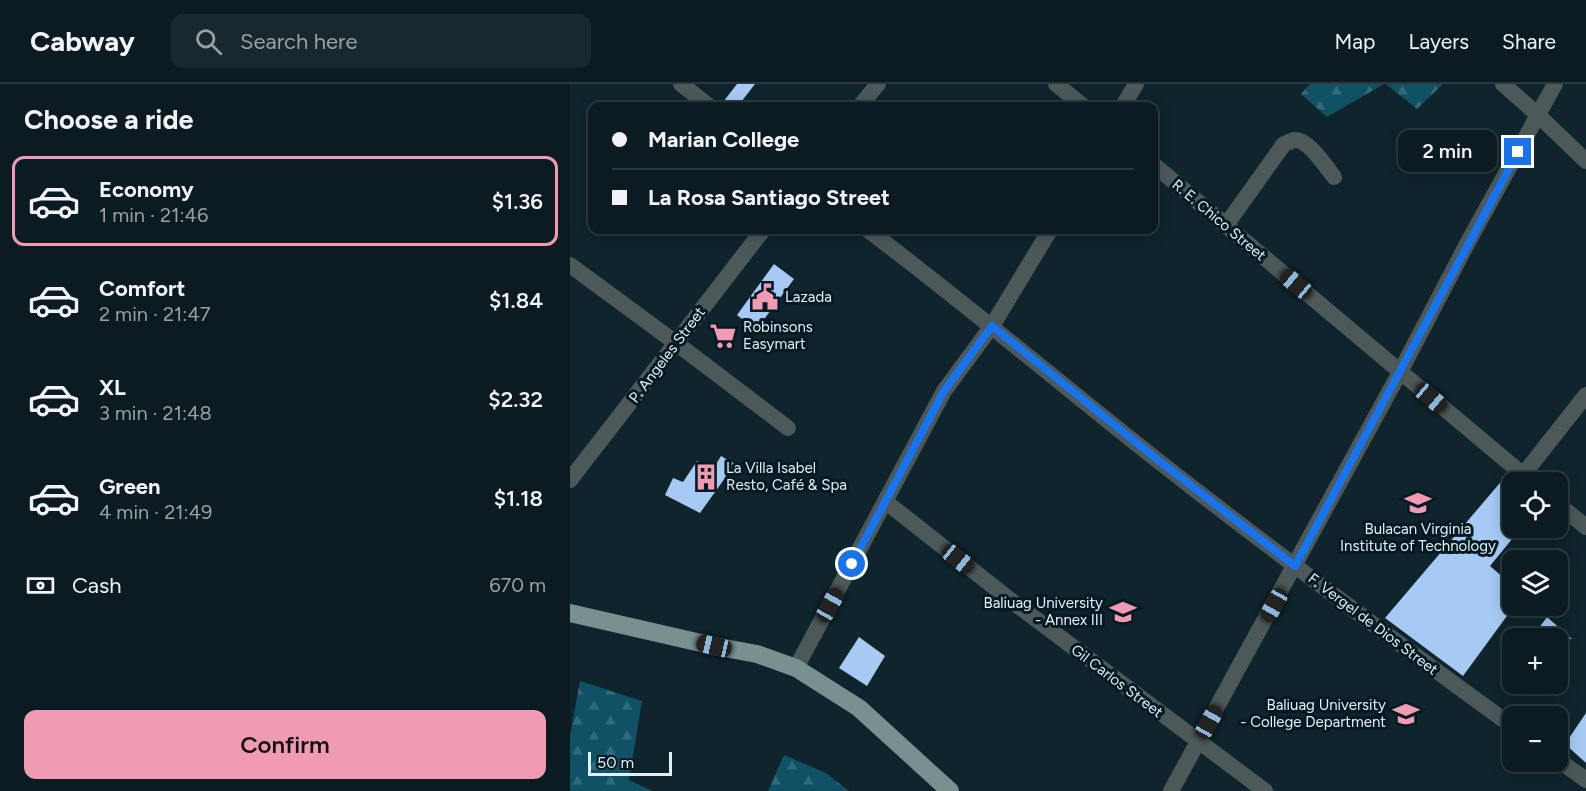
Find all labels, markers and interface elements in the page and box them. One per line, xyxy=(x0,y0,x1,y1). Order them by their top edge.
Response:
search box xyxy=(171,14,591,68)
text: Cabway xyxy=(30,24,135,58)
icon: search xyxy=(192,25,225,58)
text: Search here xyxy=(240,28,357,55)
text: Map xyxy=(1335,29,1375,54)
text: Layers xyxy=(1408,29,1469,54)
text: Share xyxy=(1502,29,1556,54)
text: Choose a ride xyxy=(24,103,193,136)
text: Marian College xyxy=(648,126,799,153)
callout: 2 min xyxy=(1398,131,1497,173)
route end xyxy=(1504,138,1531,165)
text: 2 min xyxy=(1423,139,1472,163)
icon: car xyxy=(27,174,81,228)
street label: R. E. Chico Street xyxy=(1168,175,1270,265)
text: Economy xyxy=(99,176,194,203)
text: La Rosa Santiago Street xyxy=(648,184,890,211)
text: $1.36 xyxy=(492,188,543,215)
text: 1 min · 21:46 xyxy=(99,203,208,227)
car xyxy=(1276,266,1316,302)
icon: car xyxy=(27,273,81,327)
text: Comfort xyxy=(99,275,185,302)
public building icon: Lazada xyxy=(750,282,780,312)
text: $1.84 xyxy=(489,287,543,314)
place label: Lazada xyxy=(785,288,832,306)
text: 2 min · 21:47 xyxy=(99,302,211,326)
street label: P. Angeles Street xyxy=(625,303,709,406)
place label: Robinsons Easymart xyxy=(743,318,813,353)
supermarket icon: Robinsons Easymart xyxy=(708,321,738,351)
icon: car xyxy=(27,372,81,426)
text: XL xyxy=(99,374,126,401)
car xyxy=(1411,380,1451,416)
text: $2.32 xyxy=(488,386,543,413)
text: 3 min · 21:48 xyxy=(99,401,212,425)
place label: La Villa Isabel Resto, Café & Spa xyxy=(726,459,847,494)
building icon: La Villa Isabel Resto, Café & Spa xyxy=(691,462,721,492)
icon: car xyxy=(27,471,81,525)
map controls xyxy=(1502,472,1568,772)
button: locate xyxy=(1502,472,1568,538)
text: Green xyxy=(99,473,161,500)
text: $1.18 xyxy=(494,485,543,512)
school or university icon: Bulacan Virginia Institute of Technology xyxy=(1403,488,1433,518)
text: 4 min · 21:49 xyxy=(99,500,212,524)
place label: Bulacan Virginia Institute of Technology xyxy=(1340,520,1496,555)
car xyxy=(938,541,978,577)
route start xyxy=(838,550,865,577)
button: layers xyxy=(1502,550,1568,616)
icon: cash xyxy=(24,569,57,602)
street label: F. Vergel de Dios Street xyxy=(1305,569,1442,679)
text: Cash xyxy=(72,572,122,599)
text: 670 m xyxy=(489,573,546,597)
car xyxy=(813,585,847,625)
car xyxy=(1257,585,1291,625)
place label: Baliuag University - Annex III xyxy=(984,594,1103,629)
school or university icon: Baliuag University - Annex III xyxy=(1108,597,1138,627)
button: + xyxy=(1502,628,1568,694)
car xyxy=(694,633,734,659)
street label: Gil Carlos Street xyxy=(1068,641,1167,722)
place label: Baliuag University - College Department xyxy=(1240,696,1386,731)
school or university icon: Baliuag University - College Department xyxy=(1391,699,1421,729)
car xyxy=(1192,702,1226,742)
button: − xyxy=(1502,706,1568,772)
button: Confirm xyxy=(24,710,546,779)
scale bar xyxy=(588,749,672,776)
text: 50 m xyxy=(597,753,634,772)

